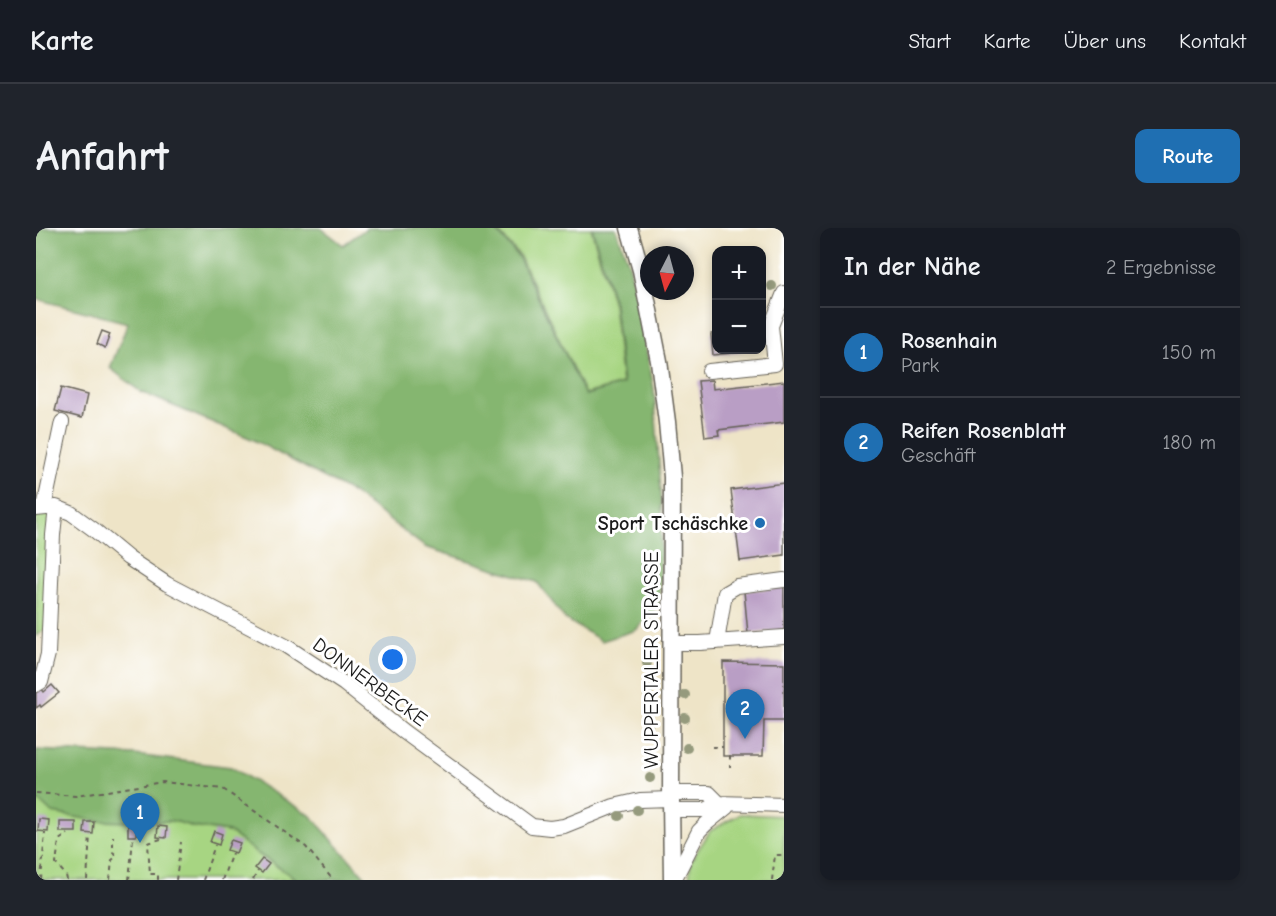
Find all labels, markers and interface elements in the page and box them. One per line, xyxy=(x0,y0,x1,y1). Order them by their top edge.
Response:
text: Karte xyxy=(30,25,94,57)
text: Start xyxy=(908,29,951,53)
text: Karte xyxy=(984,29,1030,53)
text: Über uns xyxy=(1063,29,1146,53)
text: Kontakt xyxy=(1179,29,1246,53)
button: Route xyxy=(1135,129,1240,183)
text: Anfahrt xyxy=(36,132,169,181)
north arrow xyxy=(640,246,694,300)
map controls xyxy=(712,246,766,354)
button: + xyxy=(712,246,766,300)
text: In der Nähe xyxy=(844,252,981,282)
text: 2 Ergebnisse xyxy=(1106,256,1216,279)
button: − xyxy=(712,300,766,354)
text: Rosenhain xyxy=(901,328,997,354)
text: 1 xyxy=(860,341,867,364)
text: 150 m xyxy=(1162,341,1216,364)
text: Park xyxy=(901,354,939,377)
text: Reifen Rosenblatt xyxy=(901,418,1066,444)
text: 2 xyxy=(859,431,868,454)
text: 180 m xyxy=(1162,431,1216,454)
text: Geschäft xyxy=(901,444,976,467)
place label: Sport Tschäschke xyxy=(598,512,748,535)
marker: Sport Tschäschke xyxy=(753,516,767,530)
street label: WUPPERTALER STRASSE xyxy=(640,551,663,769)
street label: DONNERBECKE xyxy=(308,633,432,731)
your location xyxy=(378,645,407,674)
pin: 2 xyxy=(726,690,764,739)
pin: 1 xyxy=(120,794,160,843)

